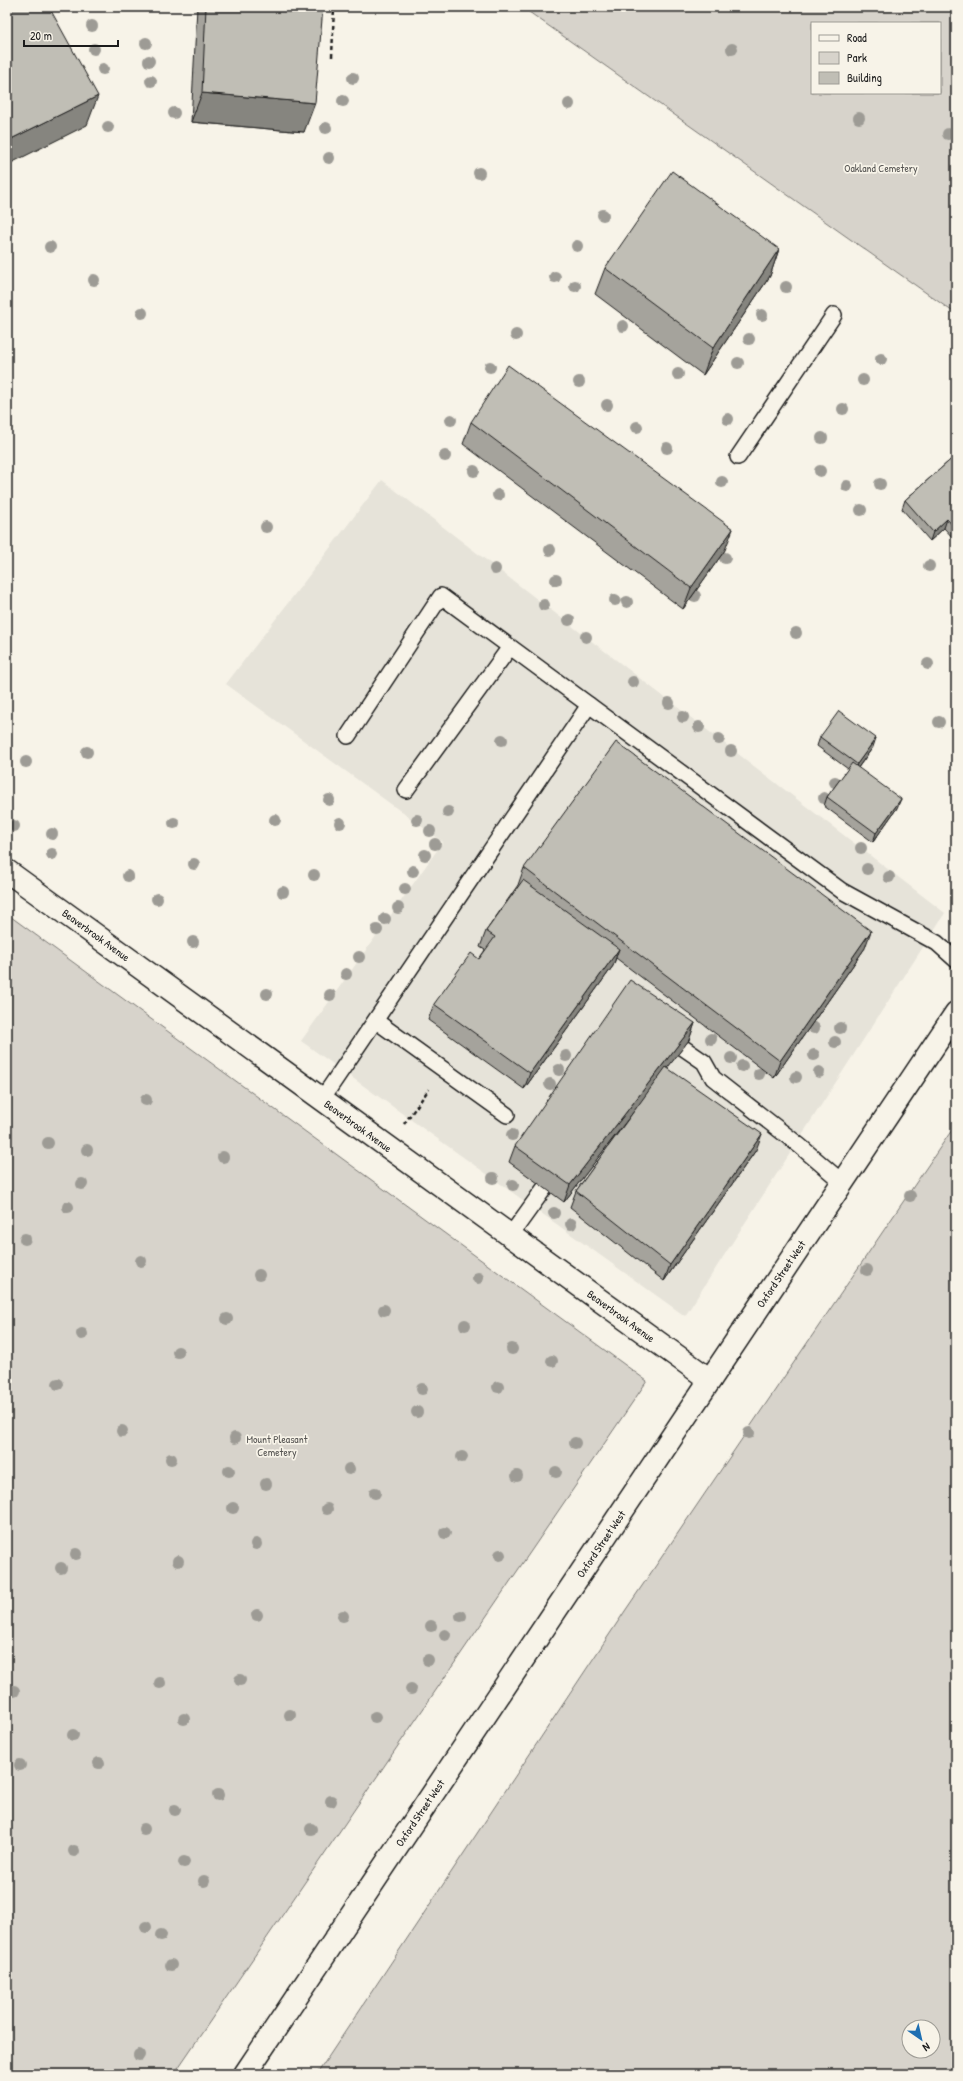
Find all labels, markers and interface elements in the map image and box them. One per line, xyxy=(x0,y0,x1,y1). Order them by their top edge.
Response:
scale bar xyxy=(24,22,118,48)
legend xyxy=(811,22,941,94)
text: 20 m xyxy=(30,27,52,44)
text: Road xyxy=(847,29,867,46)
text: Park xyxy=(847,49,867,66)
text: Building xyxy=(847,69,882,86)
park label: Oakland Cemetery xyxy=(844,161,918,175)
street label: Beaverbrook Avenue xyxy=(60,906,133,965)
street label: Beaverbrook Avenue xyxy=(322,1097,395,1156)
street label: Oxford Street West xyxy=(753,1238,809,1310)
street label: Beaverbrook Avenue xyxy=(585,1287,658,1346)
park label: Mount Pleasant Cemetery xyxy=(247,1432,308,1459)
street label: Oxford Street West xyxy=(573,1508,629,1580)
street label: Oxford Street West xyxy=(392,1777,448,1849)
north arrow xyxy=(901,2019,941,2059)
text: N xyxy=(920,2040,933,2055)

